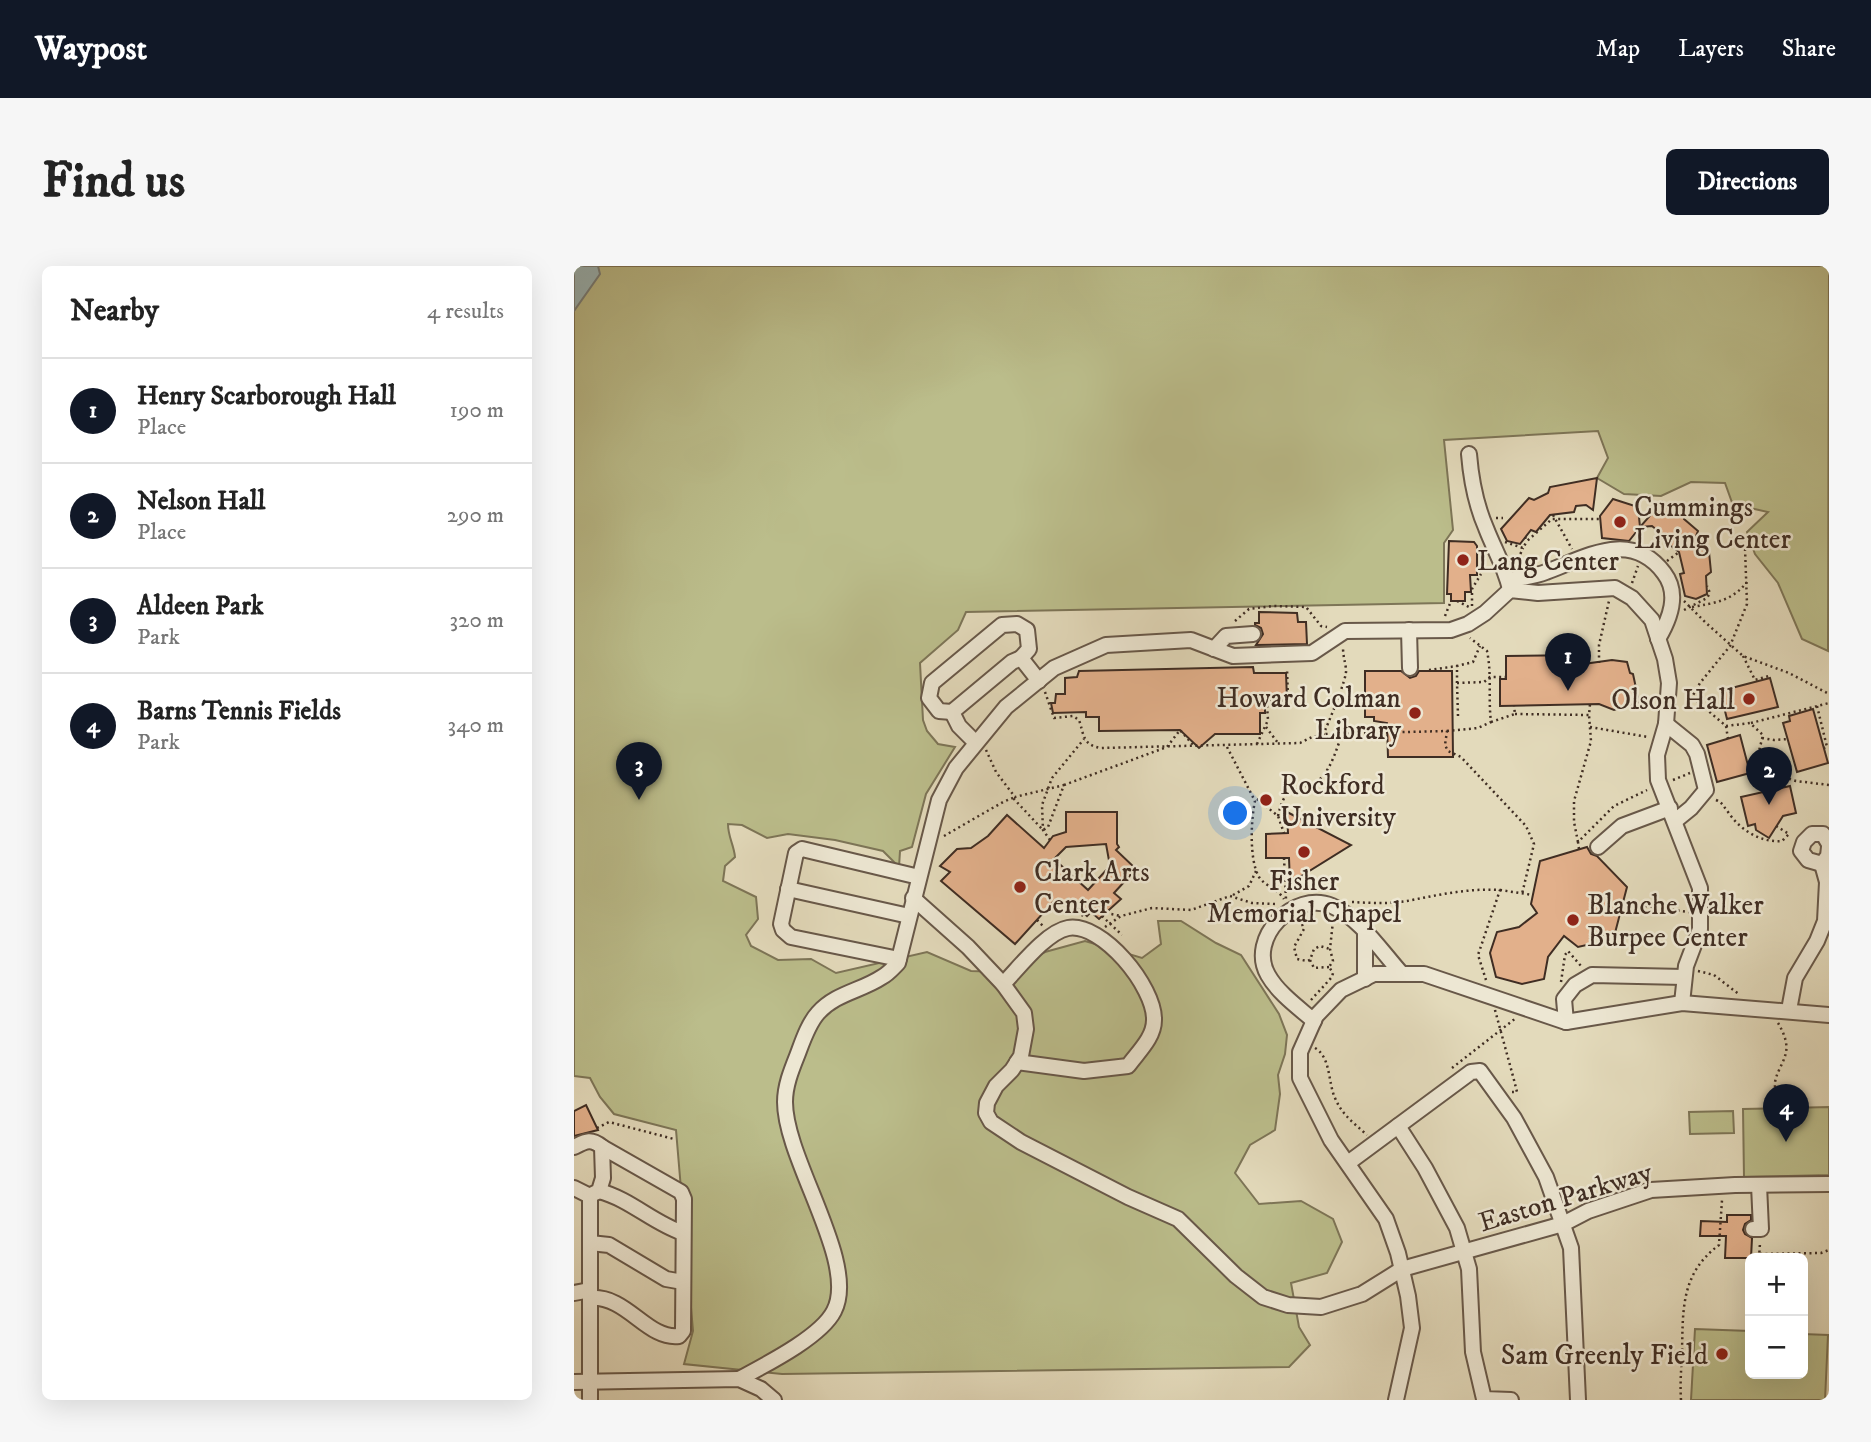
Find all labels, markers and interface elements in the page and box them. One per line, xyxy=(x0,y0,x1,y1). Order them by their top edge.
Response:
text: Waypost xyxy=(35,29,147,70)
text: Map xyxy=(1596,34,1640,64)
text: Layers xyxy=(1678,34,1744,64)
text: Share xyxy=(1782,34,1836,64)
button: Directions xyxy=(1666,149,1829,215)
text: Find us xyxy=(42,151,185,213)
text: Nearby xyxy=(70,293,159,330)
text: 4 results xyxy=(427,297,504,326)
text: Henry Scarborough Hall xyxy=(137,380,396,413)
text: 1 xyxy=(89,396,97,425)
text: 190 m xyxy=(450,396,504,425)
text: Place xyxy=(137,413,186,442)
text: Nelson Hall xyxy=(137,485,265,518)
place label: Cummings Living Center xyxy=(1634,490,1791,557)
text: 2 xyxy=(87,501,99,530)
text: 290 m xyxy=(447,501,504,530)
marker: Cummings Living Center xyxy=(1612,514,1628,530)
text: Place xyxy=(137,518,186,547)
place label: Lang Center xyxy=(1477,544,1620,579)
marker: Lang Center xyxy=(1455,552,1471,568)
text: Aldeen Park xyxy=(137,590,264,623)
text: 3 xyxy=(89,606,97,635)
text: 320 m xyxy=(450,606,504,635)
text: Park xyxy=(137,623,180,652)
pin: 1 xyxy=(1545,633,1591,691)
place label: Howard Colman Library xyxy=(1216,681,1402,748)
place label: Olson Hall xyxy=(1611,683,1736,718)
marker: Olson Hall xyxy=(1741,691,1757,707)
text: Barns Tennis Fields xyxy=(137,695,341,728)
marker: Howard Colman Library xyxy=(1407,705,1423,721)
text: 4 xyxy=(86,711,100,740)
text: 340 m xyxy=(448,711,504,740)
text: Park xyxy=(137,728,180,757)
pin: 3 xyxy=(616,742,662,800)
pin: 2 xyxy=(1746,747,1792,805)
place label: Rockford University xyxy=(1280,768,1397,835)
marker: Rockford University xyxy=(1258,792,1274,808)
your location xyxy=(1218,796,1252,830)
marker: Fisher Memorial Chapel xyxy=(1296,844,1312,860)
place label: Clark Arts Center xyxy=(1034,855,1150,922)
place label: Fisher Memorial Chapel xyxy=(1207,864,1402,931)
marker: Clark Arts Center xyxy=(1012,879,1028,895)
place label: Blanche Walker Burpee Center xyxy=(1587,888,1764,955)
marker: Blanche Walker Burpee Center xyxy=(1565,912,1581,928)
pin: 4 xyxy=(1763,1084,1809,1142)
street label: Easton Parkway xyxy=(1475,1154,1657,1240)
map controls xyxy=(1745,1253,1808,1379)
button: + xyxy=(1745,1253,1808,1316)
button: − xyxy=(1745,1316,1808,1379)
place label: Sam Greenly Field xyxy=(1501,1338,1708,1373)
marker: Sam Greenly Field xyxy=(1714,1346,1730,1362)

